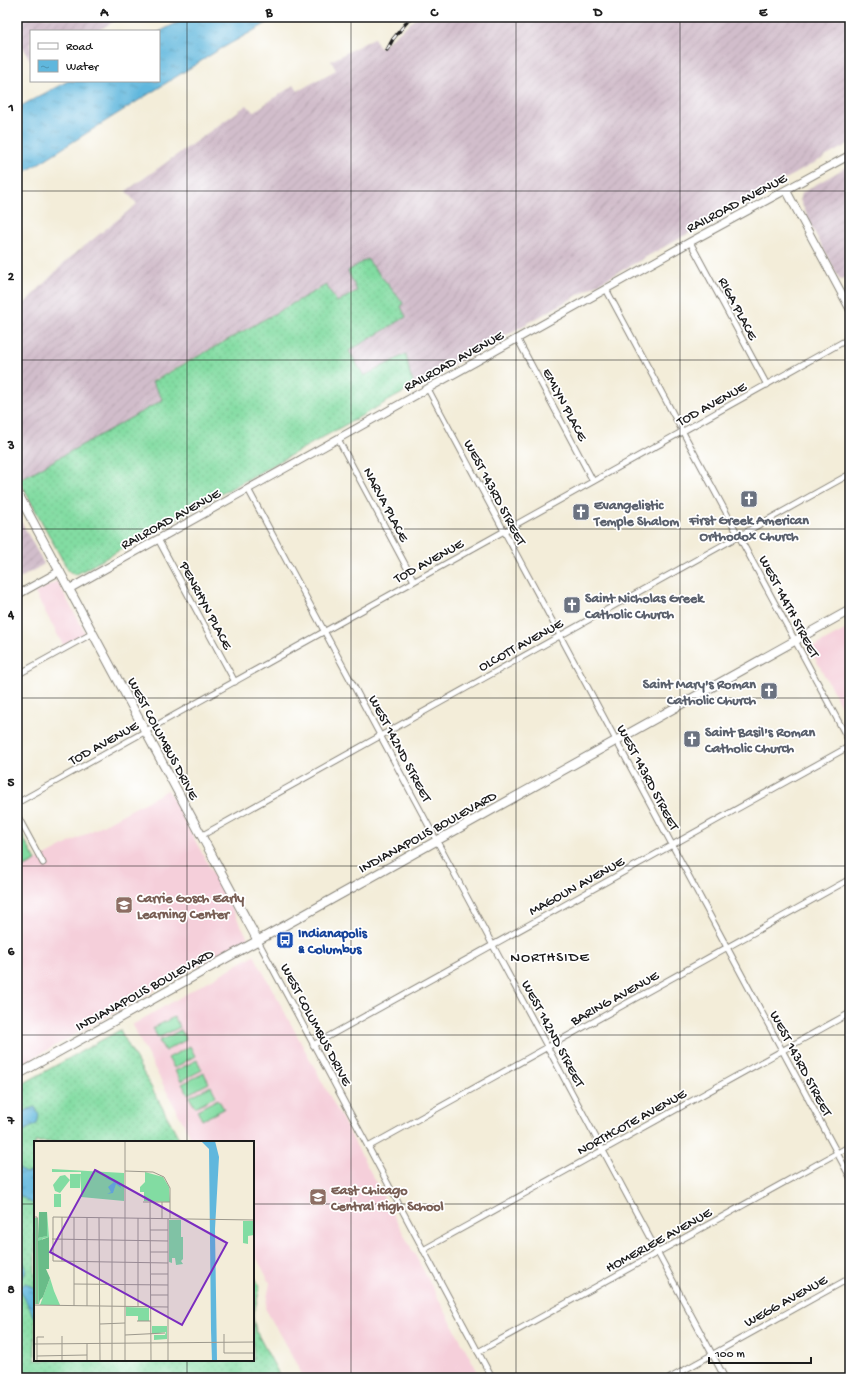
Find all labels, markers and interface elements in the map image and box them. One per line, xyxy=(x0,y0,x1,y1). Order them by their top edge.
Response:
text: A xyxy=(99,6,109,21)
text: B xyxy=(265,6,274,21)
text: C xyxy=(429,6,439,21)
text: D xyxy=(593,6,603,21)
text: E xyxy=(759,6,768,21)
legend xyxy=(30,30,160,82)
text: Road xyxy=(66,41,93,55)
text: Water xyxy=(66,61,100,75)
text: 1 xyxy=(7,101,14,116)
street label: RAILROAD AVENUE xyxy=(684,170,791,238)
text: 2 xyxy=(8,270,15,285)
street label: RIGA PLACE xyxy=(713,275,761,345)
street label: RAILROAD AVENUE xyxy=(401,327,508,397)
street label: EMLYN PLACE xyxy=(538,366,591,446)
street label: TOD AVENUE xyxy=(674,378,751,432)
street label: WEST 143RD STREET xyxy=(459,437,529,549)
text: 3 xyxy=(7,439,15,454)
street label: NARVA PLACE xyxy=(358,465,412,546)
street label: RAILROAD AVENUE xyxy=(118,485,225,555)
church icon: First Greek American Orthodox Church xyxy=(739,489,759,509)
place label: Evangelistic Temple Shalom xyxy=(593,498,679,531)
church icon: Evangelistic Temple Shalom xyxy=(571,502,591,522)
place label: First Greek American Orthodox Church xyxy=(688,513,809,546)
street label: TOD AVENUE xyxy=(391,535,468,589)
street label: WEST 144TH STREET xyxy=(754,553,822,662)
street label: PENRHYN PLACE xyxy=(174,558,236,654)
place label: Saint Nicholas Greek Catholic Church xyxy=(584,591,705,624)
church icon: Saint Nicholas Greek Catholic Church xyxy=(562,595,582,615)
text: 4 xyxy=(7,608,15,623)
street label: OLCOTT AVENUE xyxy=(476,615,568,676)
street label: WEST COLUMBUS DRIVE xyxy=(122,675,202,804)
place label: Saint Mary's Roman Catholic Church xyxy=(643,677,756,710)
church icon: Saint Mary's Roman Catholic Church xyxy=(759,681,779,701)
street label: WEST 142ND STREET xyxy=(363,693,434,806)
street label: TOD AVENUE xyxy=(66,717,143,771)
street label: WEST 143RD STREET xyxy=(612,722,682,834)
place label: Saint Basil's Roman Catholic Church xyxy=(704,725,816,758)
church icon: Saint Basil's Roman Catholic Church xyxy=(682,729,702,749)
text: 5 xyxy=(8,776,15,791)
street label: INDIANAPOLIS BOULEVARD xyxy=(356,788,501,878)
street label: MAGOUN AVENUE xyxy=(527,853,629,920)
place label: Carrie Gosch Early Learning Center xyxy=(136,891,244,924)
school or university icon: Carrie Gosch Early Learning Center xyxy=(114,895,134,915)
place label: Indianapolis & Columbus xyxy=(298,926,368,959)
bus stop icon: Indianapolis & Columbus xyxy=(275,930,295,950)
text: 6 xyxy=(8,945,15,960)
street label: INDIANAPOLIS BOULEVARD xyxy=(73,946,218,1036)
district label: NORTHSIDE xyxy=(510,949,590,967)
street label: WEST COLUMBUS DRIVE xyxy=(275,961,355,1090)
street label: BARING AVENUE xyxy=(567,967,663,1031)
street label: WEST 142ND STREET xyxy=(516,978,587,1091)
street label: WEST 143RD STREET xyxy=(765,1008,835,1120)
street label: NORTHCOTE AVENUE xyxy=(575,1085,691,1160)
text: 7 xyxy=(7,1114,16,1129)
inset map xyxy=(34,1141,254,1361)
place label: East Chicago Central High School xyxy=(330,1183,444,1216)
school or university icon: East Chicago Central High School xyxy=(308,1187,328,1207)
street label: HOMERLEE AVENUE xyxy=(603,1204,716,1277)
street label: WEGG AVENUE xyxy=(742,1272,832,1332)
text: 8 xyxy=(7,1283,15,1298)
scale bar xyxy=(709,1339,811,1365)
text: 100 m xyxy=(714,1348,745,1362)

